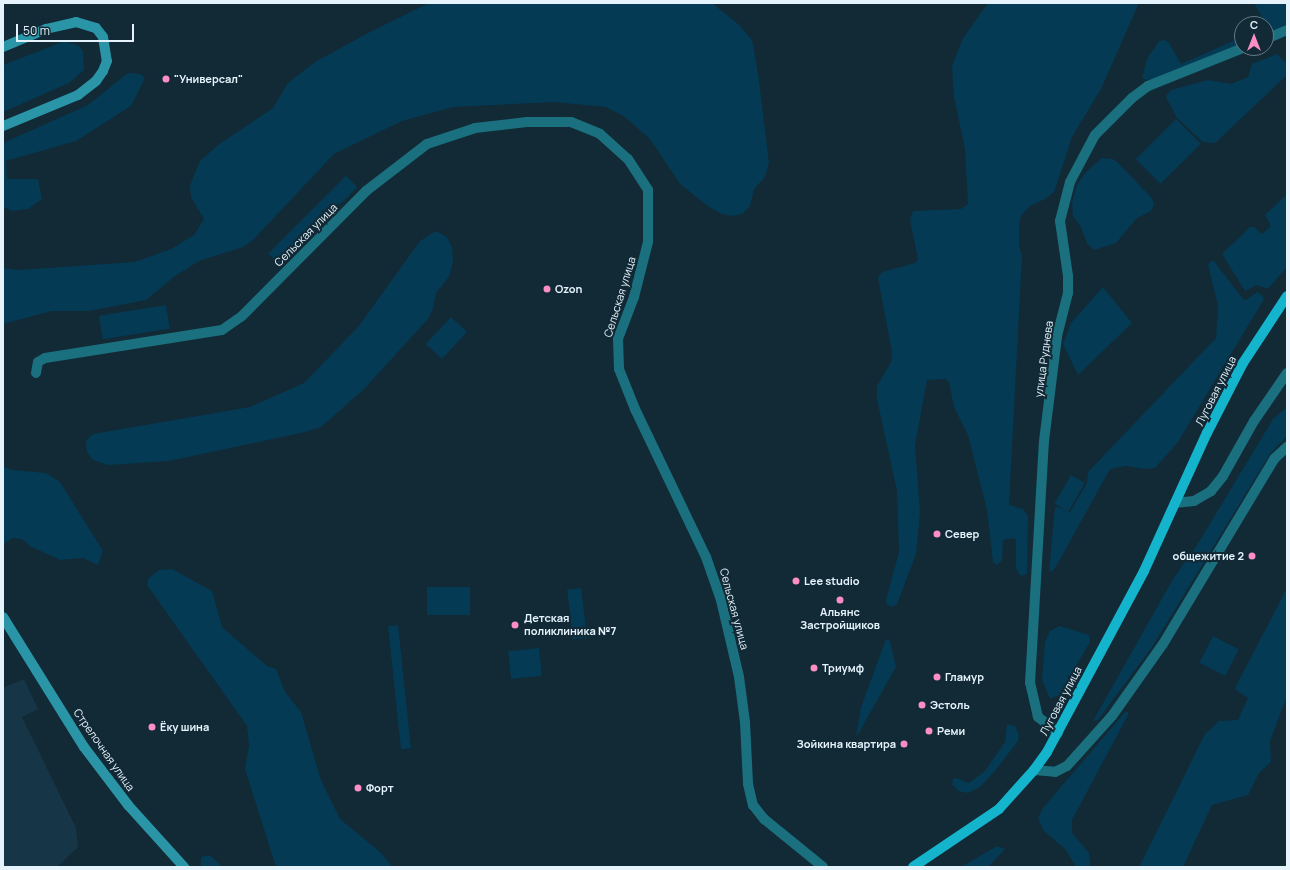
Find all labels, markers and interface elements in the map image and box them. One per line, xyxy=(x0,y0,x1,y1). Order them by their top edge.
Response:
scale bar xyxy=(18,16,136,42)
north arrow xyxy=(1234,16,1274,56)
text: С xyxy=(1250,17,1258,32)
text: 50 m xyxy=(23,22,50,39)
place label: "Универсал" xyxy=(174,72,243,86)
marker: "Универсал" xyxy=(161,74,171,84)
street label: Сельская улица xyxy=(272,201,340,269)
street label: Сельская улица xyxy=(601,255,639,339)
place label: Ozon xyxy=(555,282,582,296)
marker: Ozon xyxy=(542,284,552,294)
street label: улица Руднева xyxy=(1032,320,1056,398)
street label: Луговая улица xyxy=(1193,354,1239,428)
place label: Север xyxy=(945,527,979,541)
marker: Север xyxy=(932,529,942,539)
place label: общежитие 2 xyxy=(1173,549,1244,563)
marker: общежитие 2 xyxy=(1247,551,1257,561)
street label: Сельская улица xyxy=(717,567,751,651)
place label: Lee studio xyxy=(804,574,860,588)
marker: Lee studio xyxy=(791,576,801,586)
marker: Альянс Застройщиков xyxy=(835,595,845,605)
place label: Альянс Застройщиков xyxy=(800,606,880,632)
place label: Детская поликлиника №7 xyxy=(524,612,616,638)
marker: Детская поликлиника №7 xyxy=(509,619,521,631)
place label: Триумф xyxy=(822,661,864,675)
marker: Триумф xyxy=(809,663,819,673)
street label: Луговая улица xyxy=(1037,664,1085,738)
place label: Гламур xyxy=(945,670,984,684)
marker: Гламур xyxy=(932,672,942,682)
place label: Эстоль xyxy=(930,698,970,712)
marker: Эстоль xyxy=(917,700,927,710)
street label: Стрелочная улица xyxy=(71,706,137,794)
place label: Ёку шина xyxy=(160,720,209,734)
marker: Ёку шина xyxy=(147,722,157,732)
place label: Реми xyxy=(937,724,965,738)
marker: Реми xyxy=(924,726,934,736)
place label: Зойкина квартира xyxy=(797,737,896,751)
marker: Зойкина квартира xyxy=(899,739,909,749)
place label: Форт xyxy=(366,781,394,795)
marker: Форт xyxy=(353,783,363,793)

